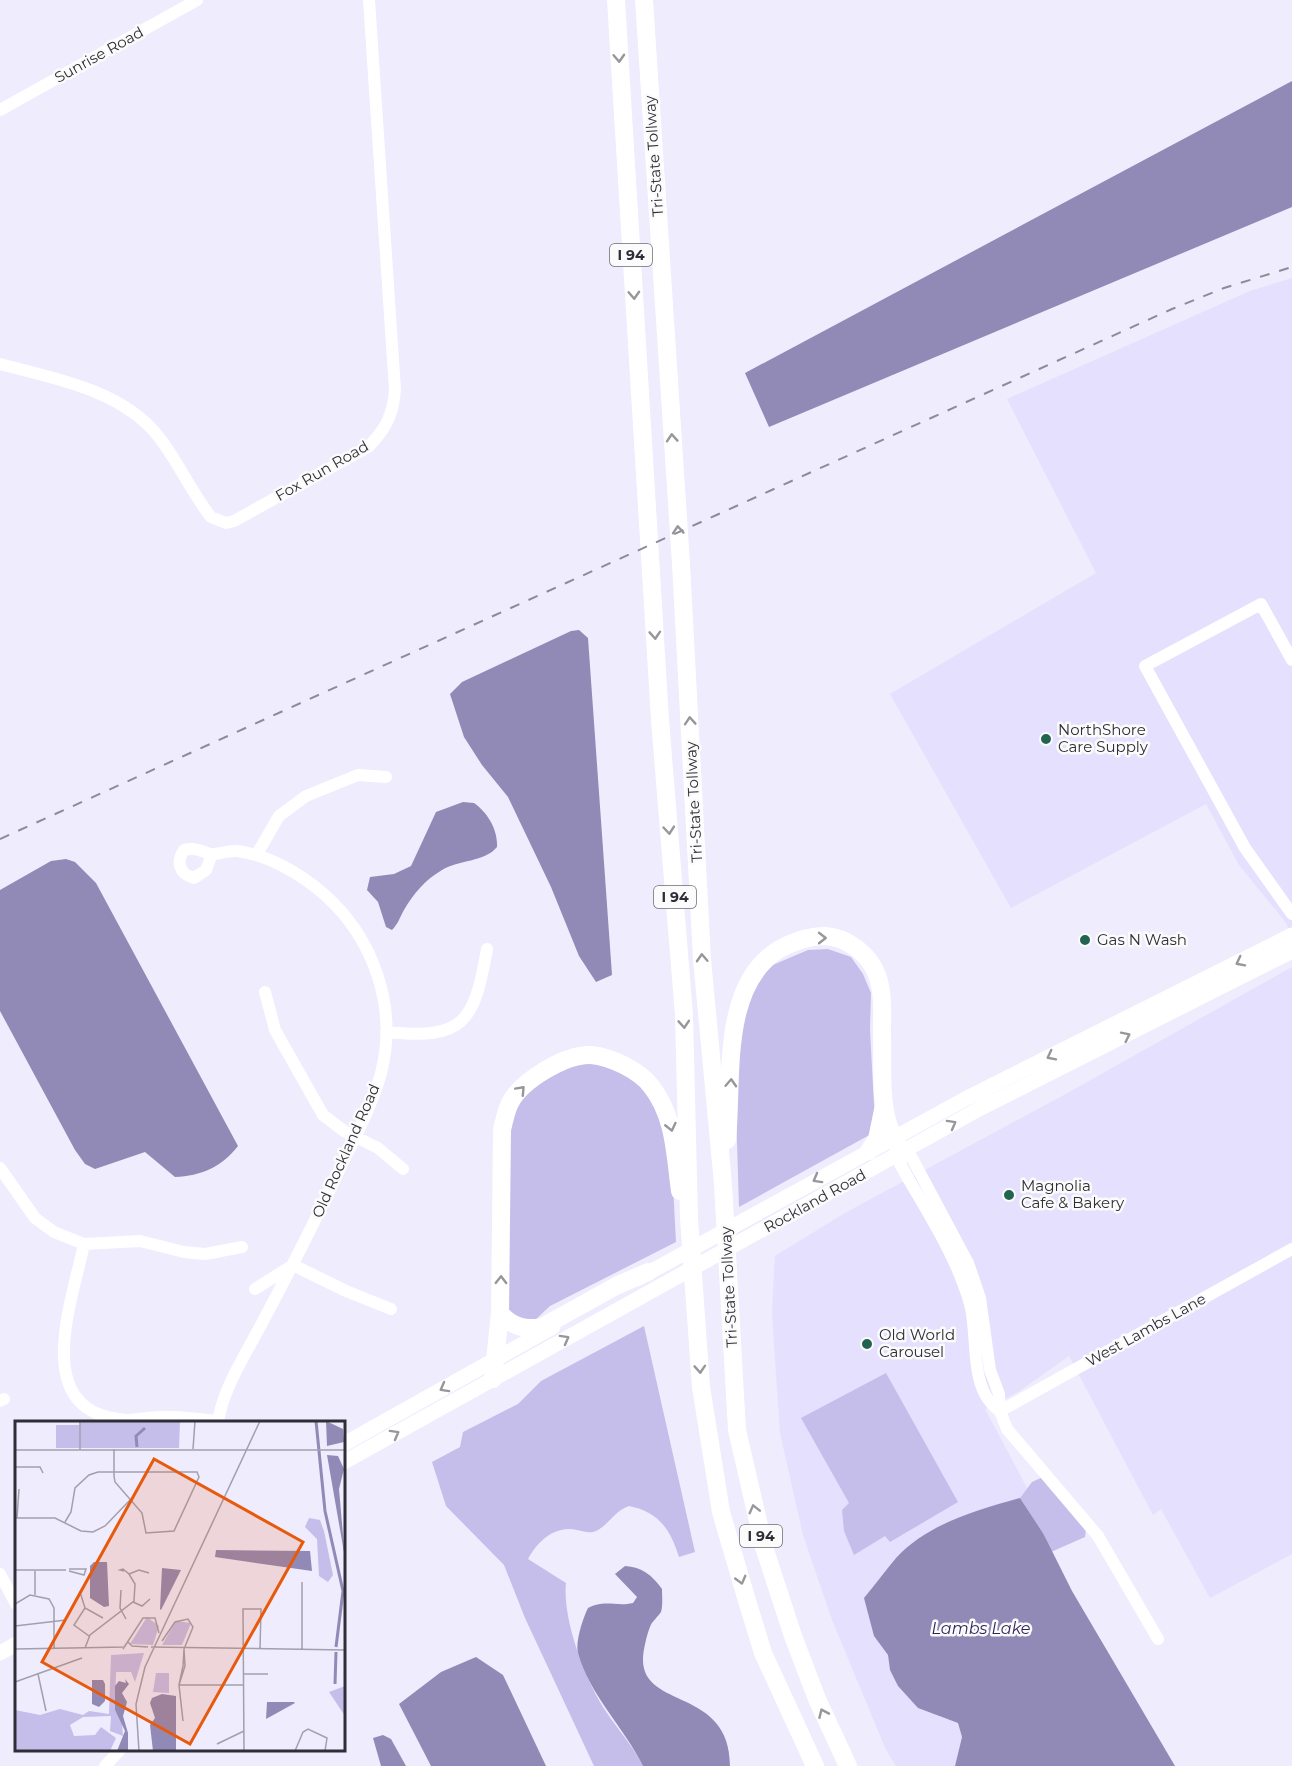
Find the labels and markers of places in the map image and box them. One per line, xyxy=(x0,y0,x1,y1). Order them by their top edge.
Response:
place label: NorthShore Care Supply xyxy=(1058,720,1149,756)
marker: NorthShore Care Supply xyxy=(1039,732,1053,746)
place label: Gas N Wash xyxy=(1097,930,1187,949)
marker: Gas N Wash xyxy=(1078,933,1092,947)
place label: Magnolia Cafe & Bakery xyxy=(1021,1176,1125,1212)
marker: Magnolia Cafe & Bakery xyxy=(1002,1188,1016,1202)
place label: Old World Carousel xyxy=(879,1325,955,1361)
marker: Old World Carousel xyxy=(860,1337,874,1351)

